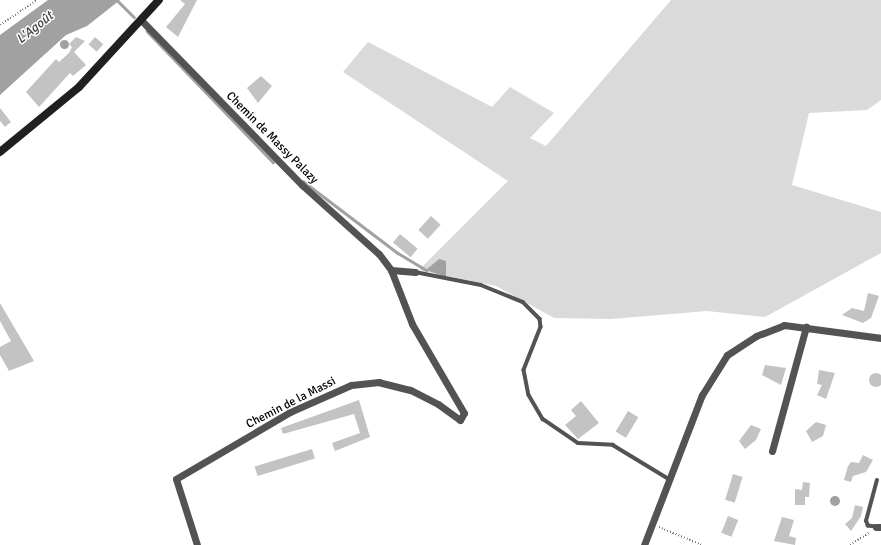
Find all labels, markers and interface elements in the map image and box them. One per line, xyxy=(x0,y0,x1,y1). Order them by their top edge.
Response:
water label: L'Agoût xyxy=(14,9,56,47)
street label: Chemin de Massy Palazy xyxy=(223,89,321,187)
street label: Chemin de la Massi xyxy=(244,374,338,432)

